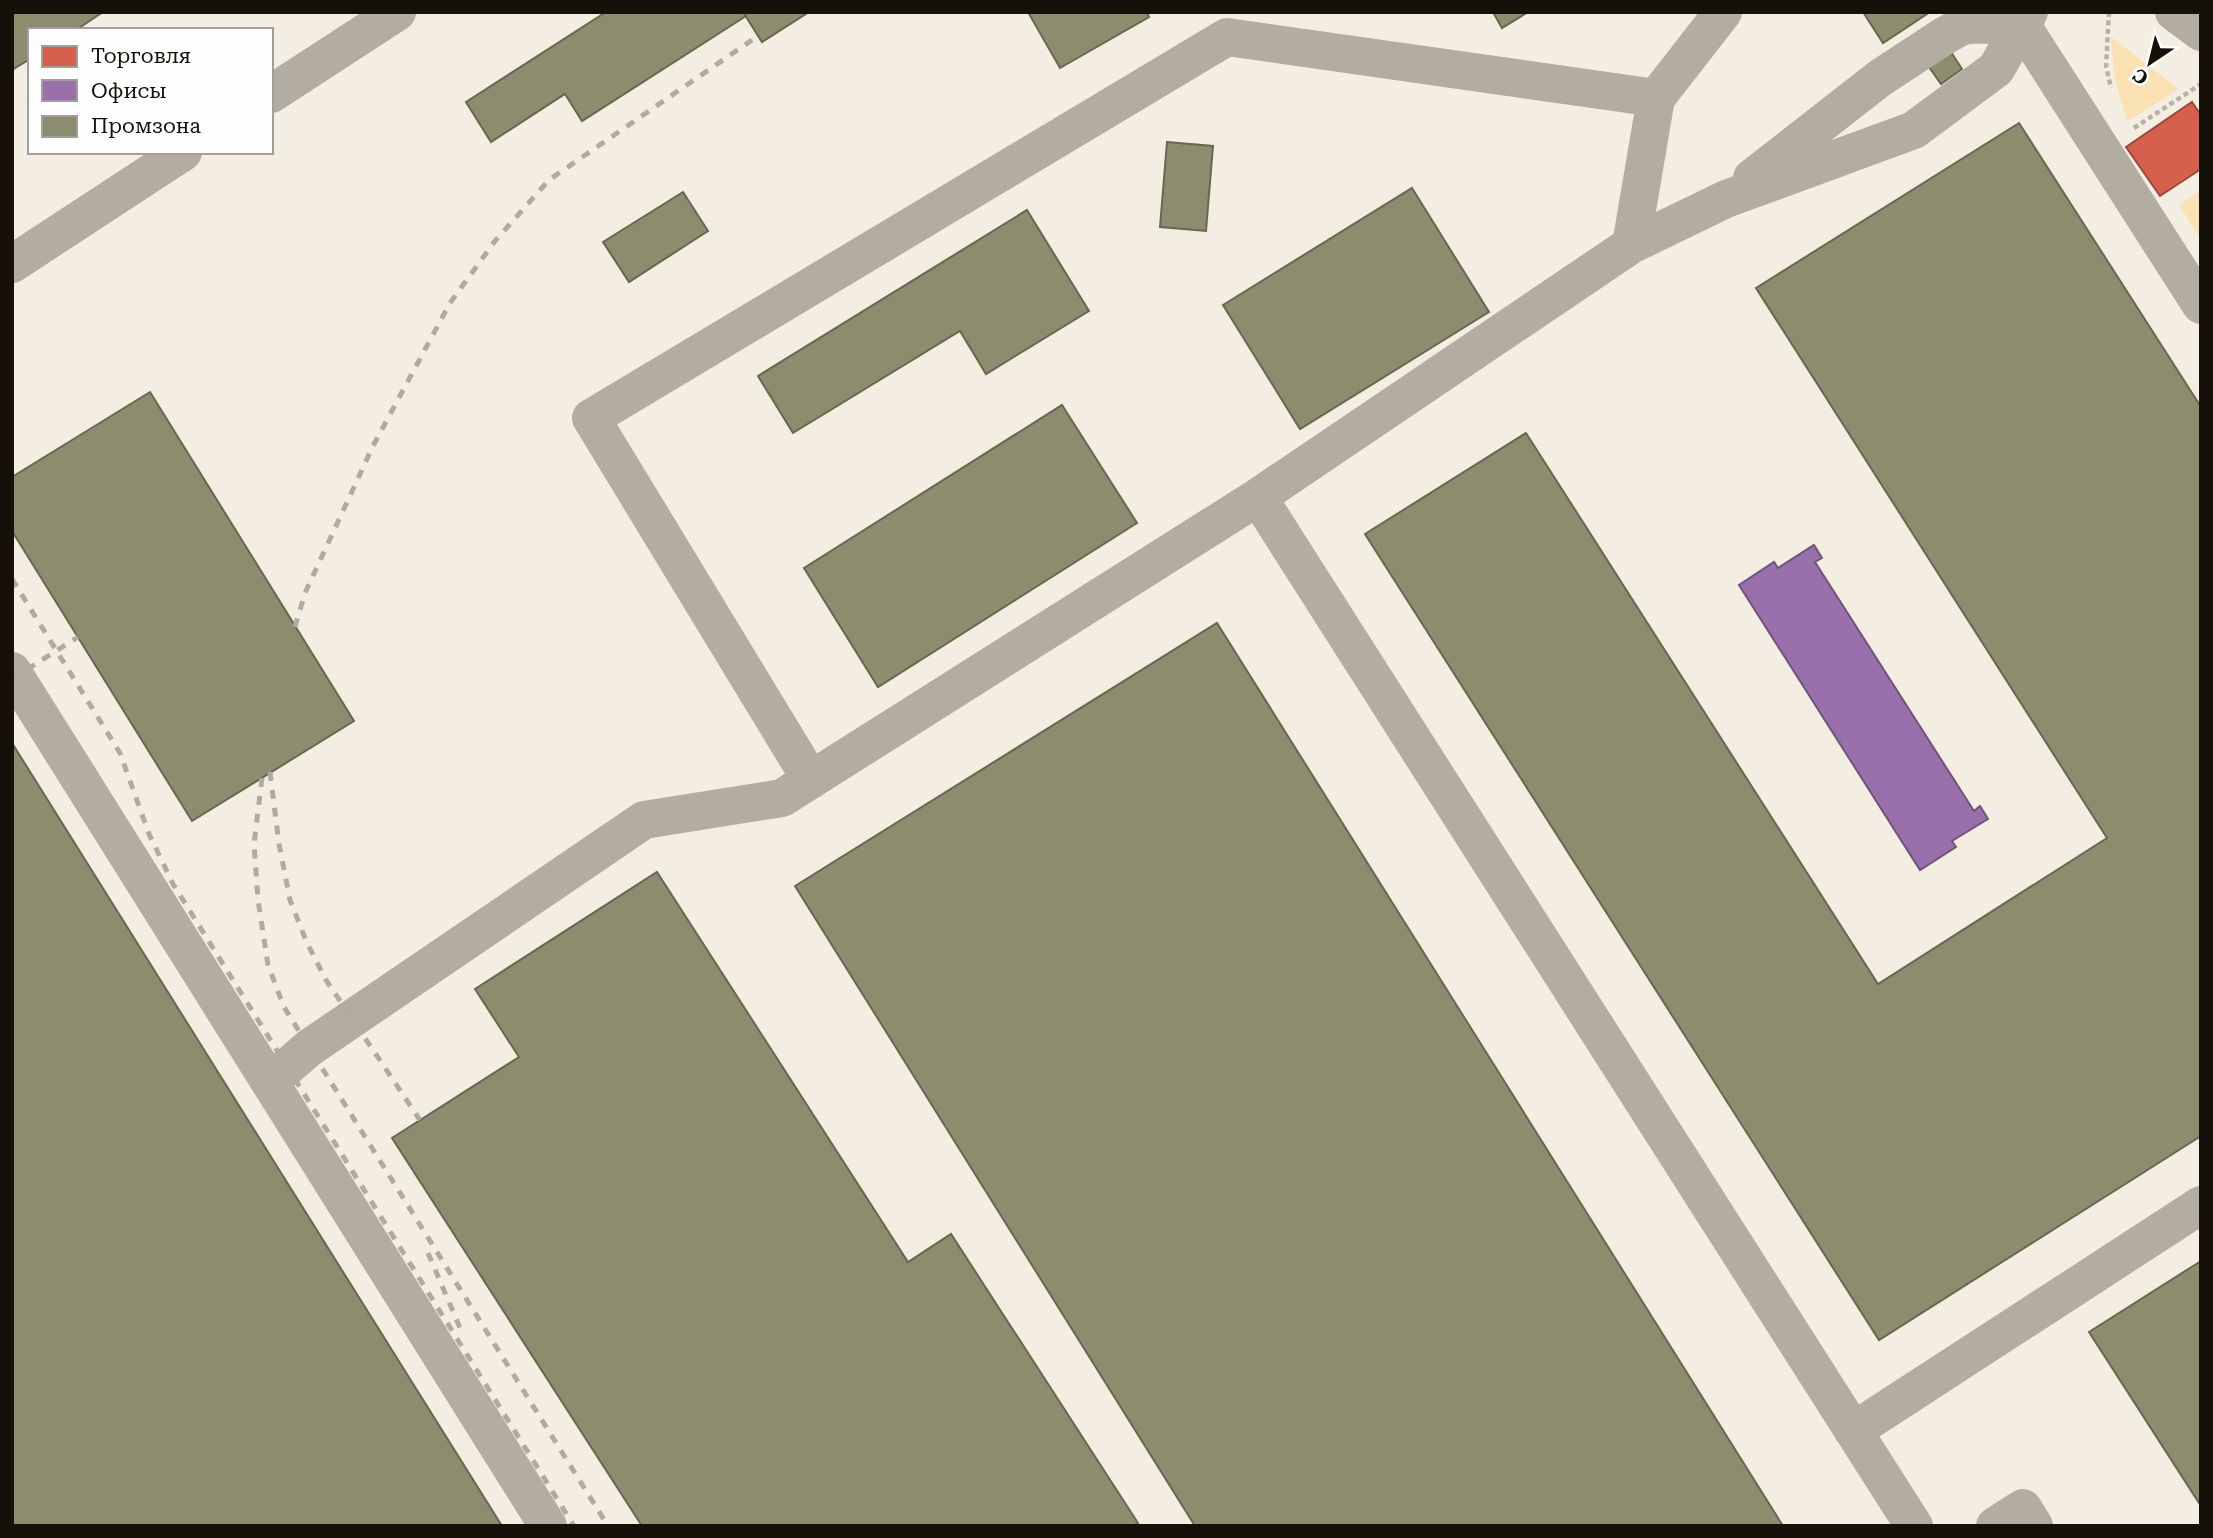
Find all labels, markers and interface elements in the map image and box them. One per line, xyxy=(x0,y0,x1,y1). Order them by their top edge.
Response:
legend xyxy=(28,28,273,154)
north arrow xyxy=(2115,28,2185,98)
text: Торговля xyxy=(91,44,191,68)
text: С xyxy=(2128,63,2153,90)
text: Офисы xyxy=(91,79,166,103)
text: Промзона xyxy=(91,114,201,138)

